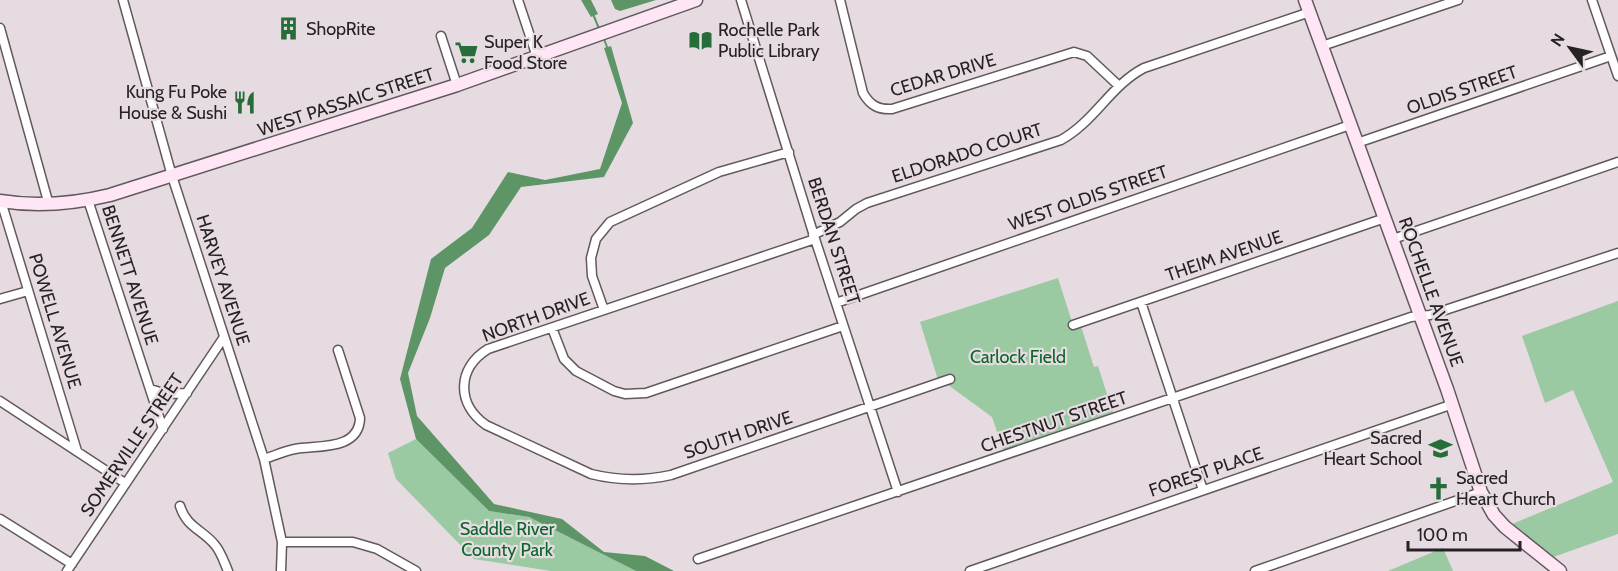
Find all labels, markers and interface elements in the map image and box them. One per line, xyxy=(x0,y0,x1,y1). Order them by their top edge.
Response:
building icon: ShopRite xyxy=(275,16,301,42)
place label: ShopRite xyxy=(306,18,376,40)
north arrow xyxy=(1540,18,1600,78)
place label: Rochelle Park Public Library xyxy=(718,19,821,62)
library icon: Rochelle Park Public Library xyxy=(687,27,713,53)
text: N xyxy=(1547,30,1569,50)
place label: Super K Food Store xyxy=(484,31,567,74)
supermarket icon: Super K Food Store xyxy=(453,39,479,65)
street label: CEDAR DRIVE xyxy=(887,48,999,102)
street label: OLDIS STREET xyxy=(1404,61,1521,119)
street label: WEST PASSAIC STREET xyxy=(255,63,437,141)
place label: Kung Fu Poke House & Sushi xyxy=(119,81,227,124)
restaurant icon: Kung Fu Poke House & Sushi xyxy=(232,89,258,115)
street label: ELDORADO COURT xyxy=(889,118,1045,188)
street label: WEST OLDIS STREET xyxy=(1006,160,1171,236)
street label: BERDAN STREET xyxy=(803,174,865,308)
street label: BENNETT AVENUE xyxy=(97,202,163,348)
street label: HARVEY AVENUE xyxy=(191,212,255,348)
street label: ROCHELLE AVENUE xyxy=(1394,214,1468,370)
street label: THEIM AVENUE xyxy=(1163,226,1285,286)
street label: POWELL AVENUE xyxy=(24,251,86,391)
street label: NORTH DRIVE xyxy=(479,287,593,347)
park label: Carlock Field xyxy=(970,346,1066,368)
street label: SOMERVILLE STREET xyxy=(76,369,188,521)
street label: CHESTNUT STREET xyxy=(978,386,1131,457)
street label: SOUTH DRIVE xyxy=(681,406,795,464)
place label: Sacred Heart School xyxy=(1323,427,1423,470)
school or university icon: Sacred Heart School xyxy=(1427,435,1453,461)
street label: FOREST PLACE xyxy=(1146,442,1266,502)
place label: Sacred Heart Church xyxy=(1456,467,1556,510)
church icon: Sacred Heart Church xyxy=(1425,475,1451,501)
scale bar xyxy=(1408,514,1520,552)
park label: Saddle River County Park xyxy=(460,518,555,561)
text: 100 m xyxy=(1417,524,1468,546)

